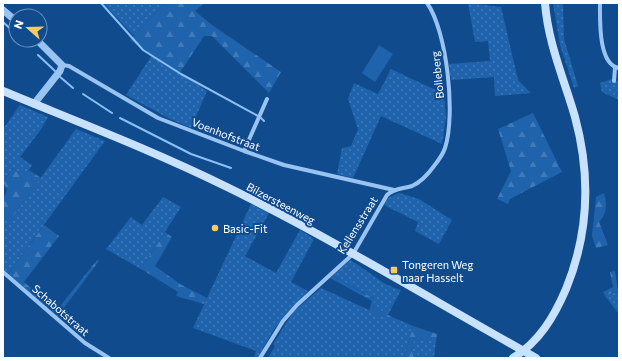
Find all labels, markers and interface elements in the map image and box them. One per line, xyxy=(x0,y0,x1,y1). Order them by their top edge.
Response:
north arrow xyxy=(8,8,48,48)
text: N xyxy=(11,18,26,31)
street label: Bolleberg xyxy=(428,51,446,99)
street label: Voenhofstraat xyxy=(190,115,262,153)
street label: Bilzersteenweg xyxy=(245,179,318,227)
street label: Kellensstraat xyxy=(334,193,380,256)
place label: Basic-Fit xyxy=(223,222,268,235)
marker: Basic-Fit xyxy=(210,223,220,233)
place label: Tongeren Weg naar Hasselt xyxy=(402,258,473,284)
marker: Tongeren Weg naar Hasselt xyxy=(389,265,399,275)
street label: Schabotstraat xyxy=(30,282,93,339)

